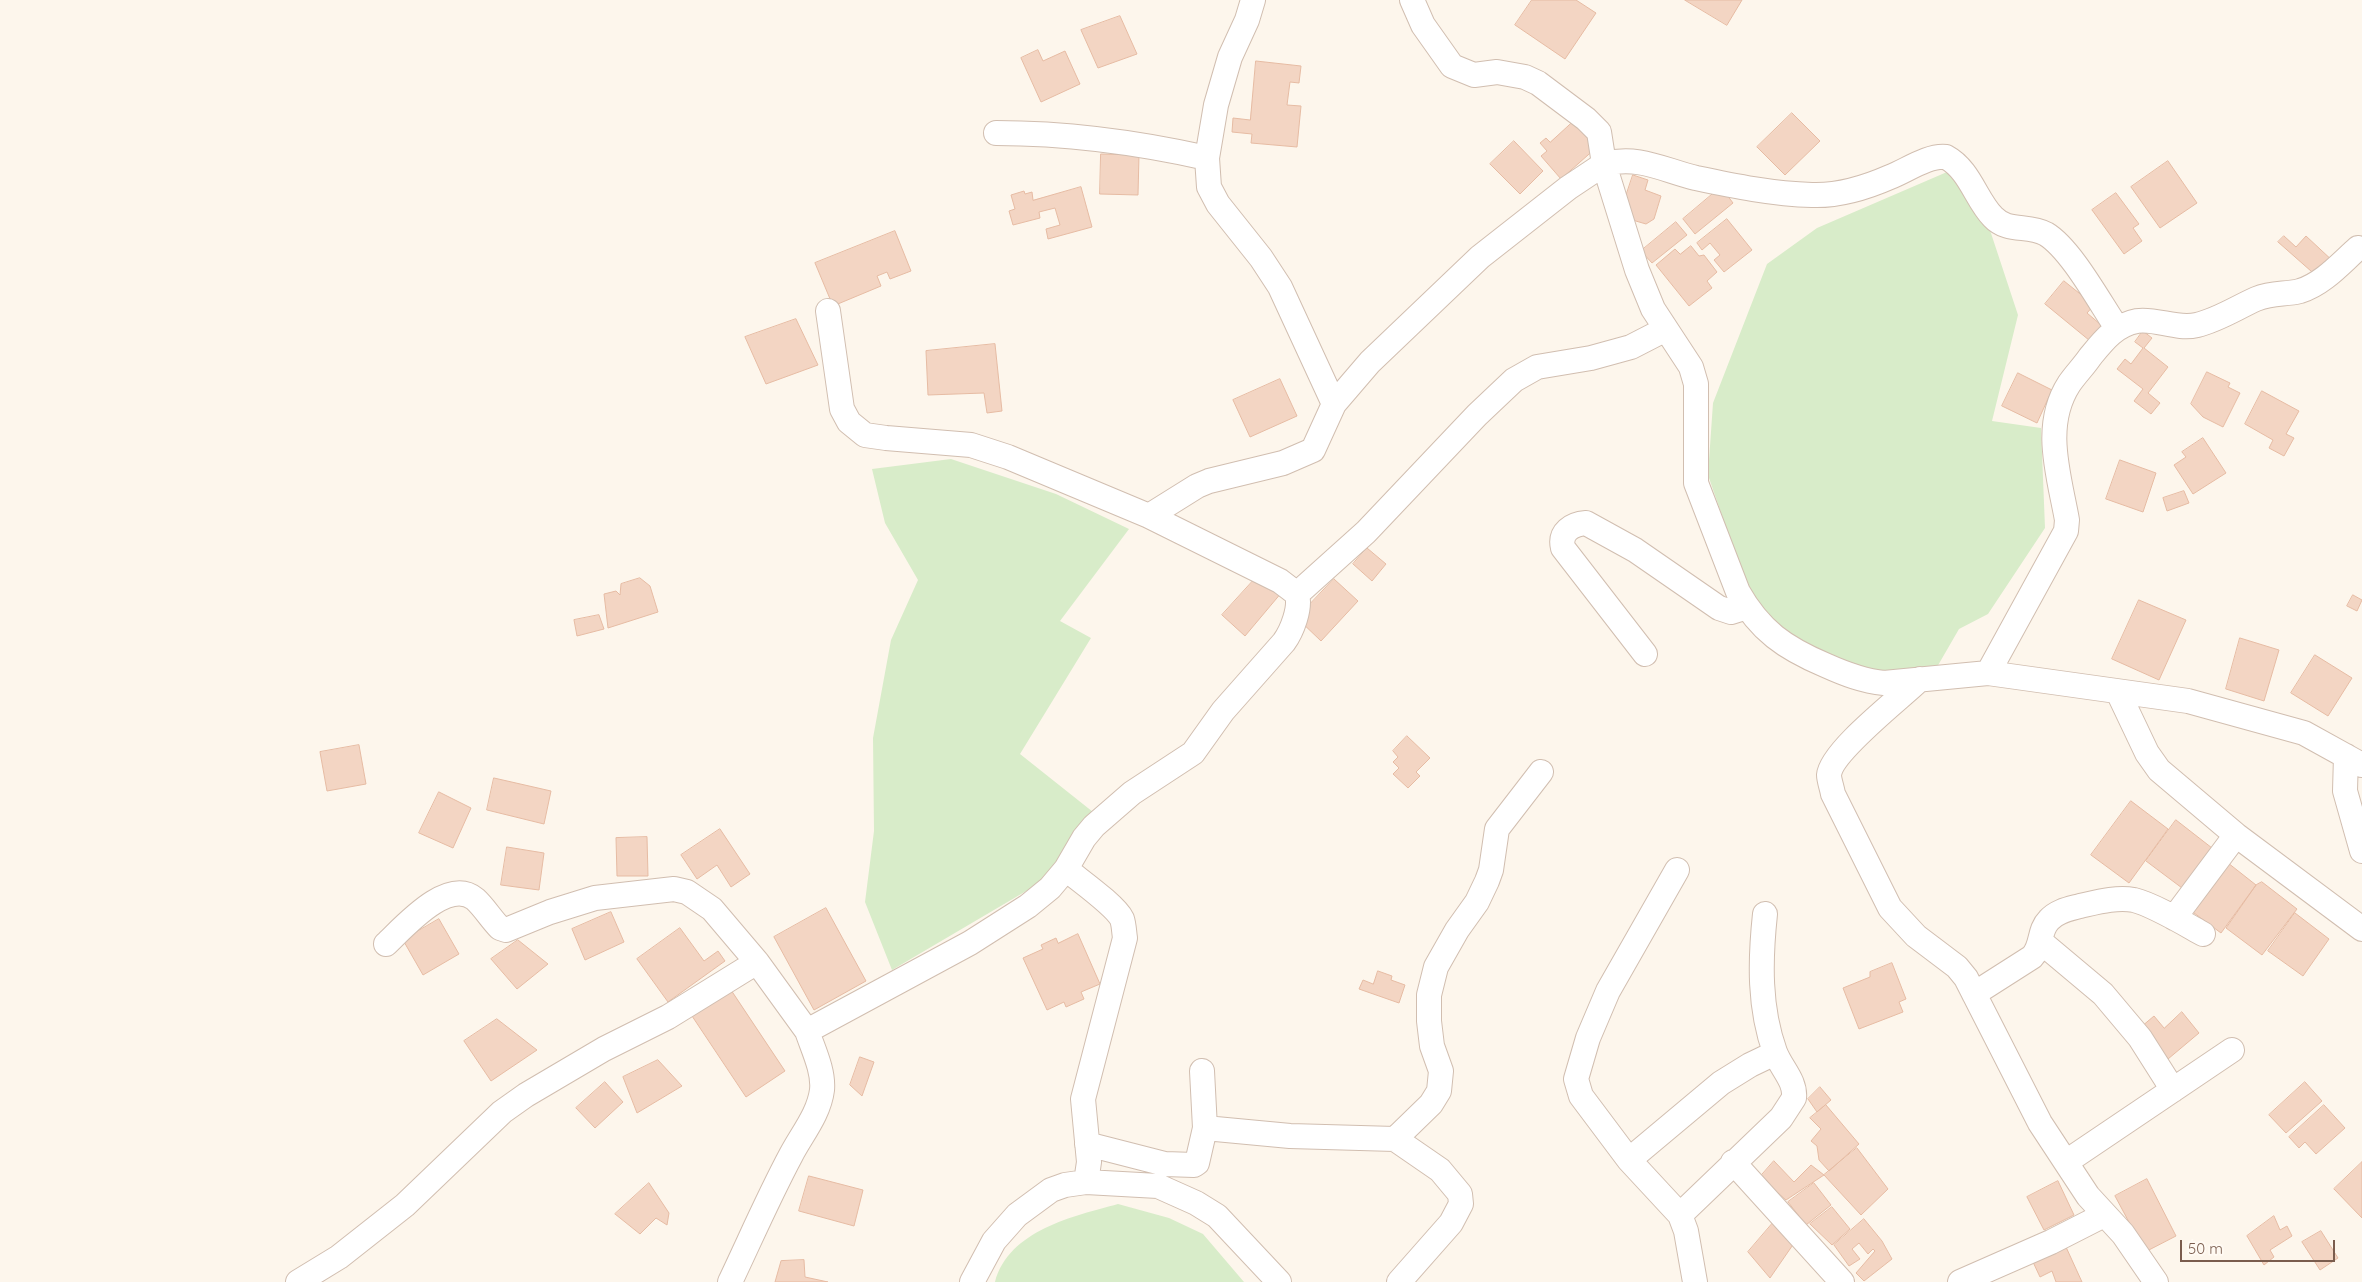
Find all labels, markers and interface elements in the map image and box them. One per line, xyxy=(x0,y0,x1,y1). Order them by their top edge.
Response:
scale bar xyxy=(2182,1230,2337,1262)
text: 50 m xyxy=(2188,1239,2223,1258)

